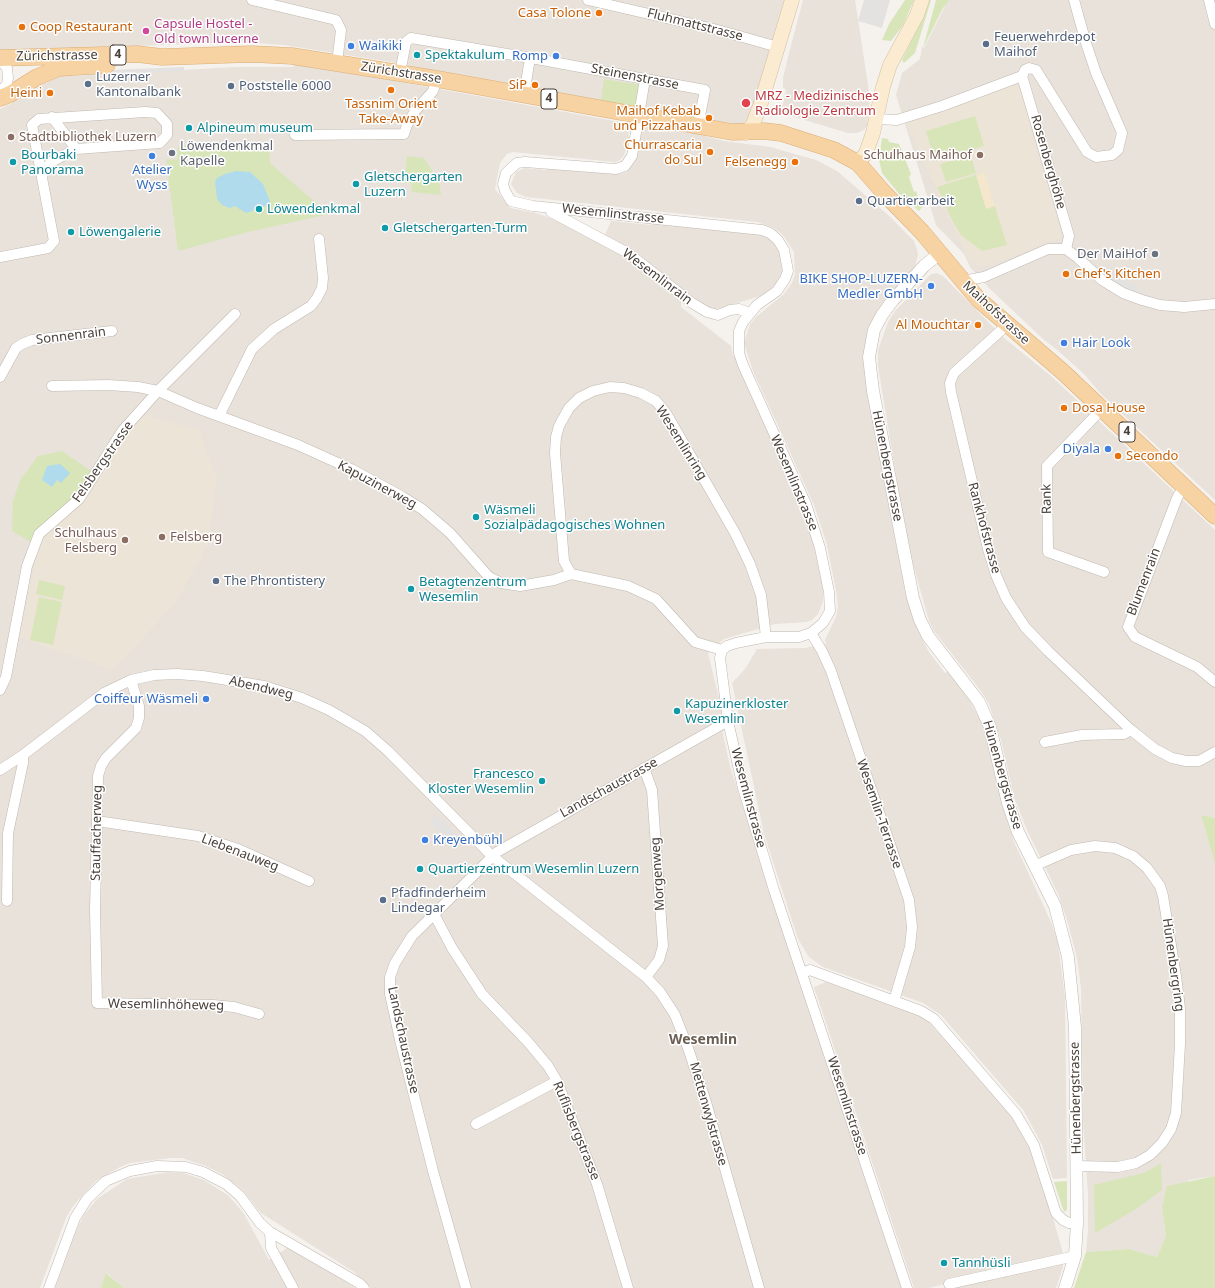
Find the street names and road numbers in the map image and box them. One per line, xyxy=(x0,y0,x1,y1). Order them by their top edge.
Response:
street label: Fluhmattstrasse xyxy=(646,6,744,44)
road number: 4 xyxy=(110,45,126,65)
street label: Zürichstrasse xyxy=(16,47,98,65)
street label: Zürichstrasse xyxy=(359,59,443,87)
street label: Steinenstrasse xyxy=(590,61,680,93)
road number: 4 xyxy=(541,89,557,109)
street label: Rosenberghöhe xyxy=(1027,113,1069,211)
street label: Wesemlinstrasse xyxy=(561,201,665,227)
street label: Wesemlinrain xyxy=(619,246,695,308)
street label: Maihofstrasse xyxy=(959,278,1033,348)
street label: Sonnenrain xyxy=(35,324,107,348)
street label: Wesemlinring xyxy=(652,403,710,483)
street label: Hünenbergstrasse xyxy=(869,409,905,523)
street label: Felsbergstrasse xyxy=(69,418,137,506)
road number: 4 xyxy=(1119,422,1135,442)
street label: Wesemlinstrasse xyxy=(767,433,821,533)
street label: Kapuzinerweg xyxy=(335,458,419,512)
street label: Rankhofstrasse xyxy=(964,481,1004,575)
street label: Rank xyxy=(1039,484,1055,514)
street label: Blumenrain xyxy=(1124,546,1164,618)
street label: Abendweg xyxy=(227,673,295,703)
street label: Hünenbergstrasse xyxy=(979,719,1025,831)
street label: Wesemlinstrasse xyxy=(727,746,769,850)
street label: Landschaustrasse xyxy=(558,755,660,821)
street label: Wesemlin-Terrasse xyxy=(853,757,905,871)
street label: Stauffacherweg xyxy=(88,785,106,881)
street label: Liebenauweg xyxy=(199,831,281,875)
street label: Morgenweg xyxy=(648,837,668,911)
street label: Hünenbergring xyxy=(1159,917,1187,1013)
street label: Landschaustrasse xyxy=(384,985,422,1095)
street label: Wesemlinhöheweg xyxy=(108,996,224,1014)
street label: Hünenbergstrasse xyxy=(1067,1042,1085,1154)
street label: Wesemlinstrasse xyxy=(824,1055,870,1157)
street label: Mettenwylstrasse xyxy=(686,1060,730,1168)
street label: Ruflisbergstrasse xyxy=(549,1079,603,1183)

